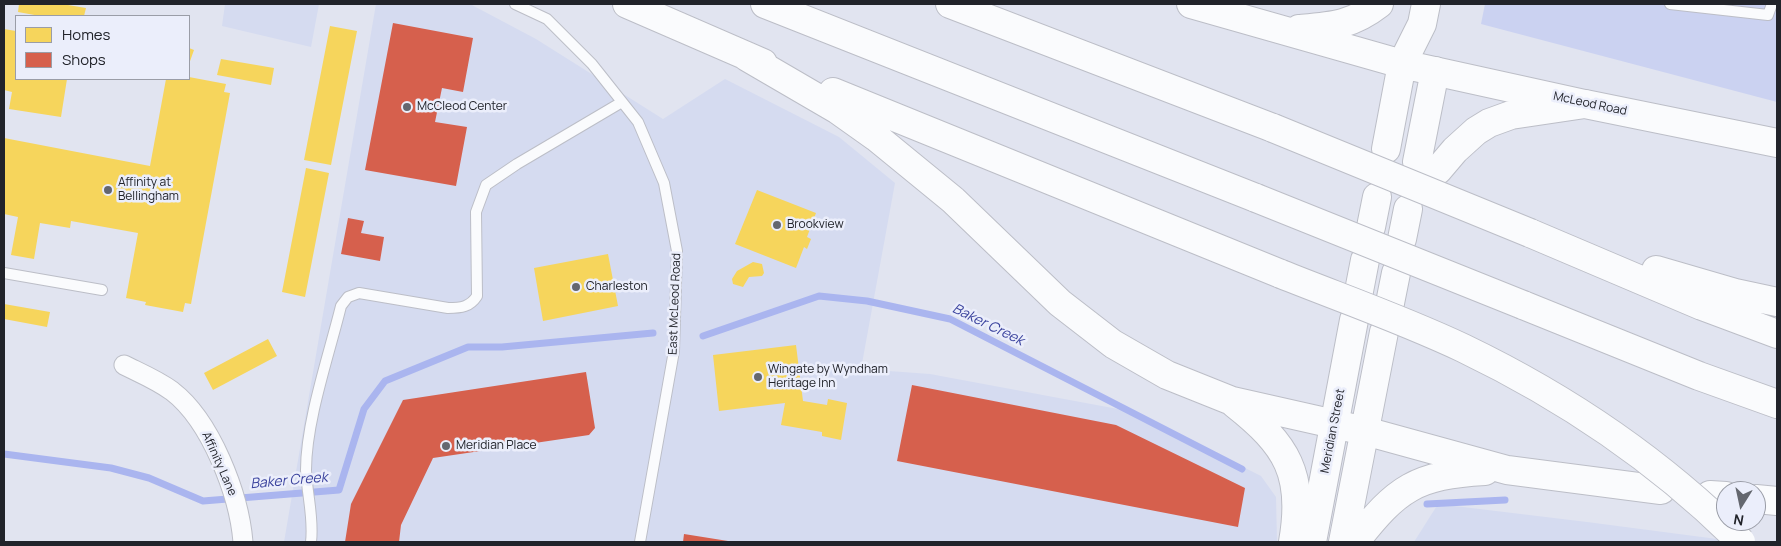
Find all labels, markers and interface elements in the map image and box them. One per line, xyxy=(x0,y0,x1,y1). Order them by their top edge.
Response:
legend xyxy=(15,15,190,80)
text: Homes xyxy=(62,24,110,45)
text: Shops xyxy=(62,49,106,70)
street label: McLeod Road xyxy=(1552,89,1628,119)
place label: McCleod Center xyxy=(417,100,507,114)
marker: McCleod Center xyxy=(401,101,413,113)
place label: Affinity at Bellingham xyxy=(118,176,179,204)
marker: Affinity at Bellingham xyxy=(102,184,114,196)
place label: Brookview xyxy=(787,218,844,232)
marker: Brookview xyxy=(771,219,783,231)
street label: East McLeod Road xyxy=(666,253,684,355)
place label: Charleston xyxy=(586,280,648,294)
marker: Charleston xyxy=(570,281,582,293)
water label: Baker Creek xyxy=(950,300,1026,350)
place label: Wingate by Wyndham Heritage Inn xyxy=(768,363,888,391)
marker: Wingate by Wyndham Heritage Inn xyxy=(752,371,764,383)
street label: Meridian Street xyxy=(1318,388,1348,474)
street label: Affinity Lane xyxy=(199,430,239,498)
place label: Meridian Place xyxy=(456,439,537,453)
marker: Meridian Place xyxy=(440,440,452,452)
water label: Baker Creek xyxy=(250,469,328,493)
north arrow xyxy=(1716,481,1766,531)
text: N xyxy=(1732,510,1745,531)

